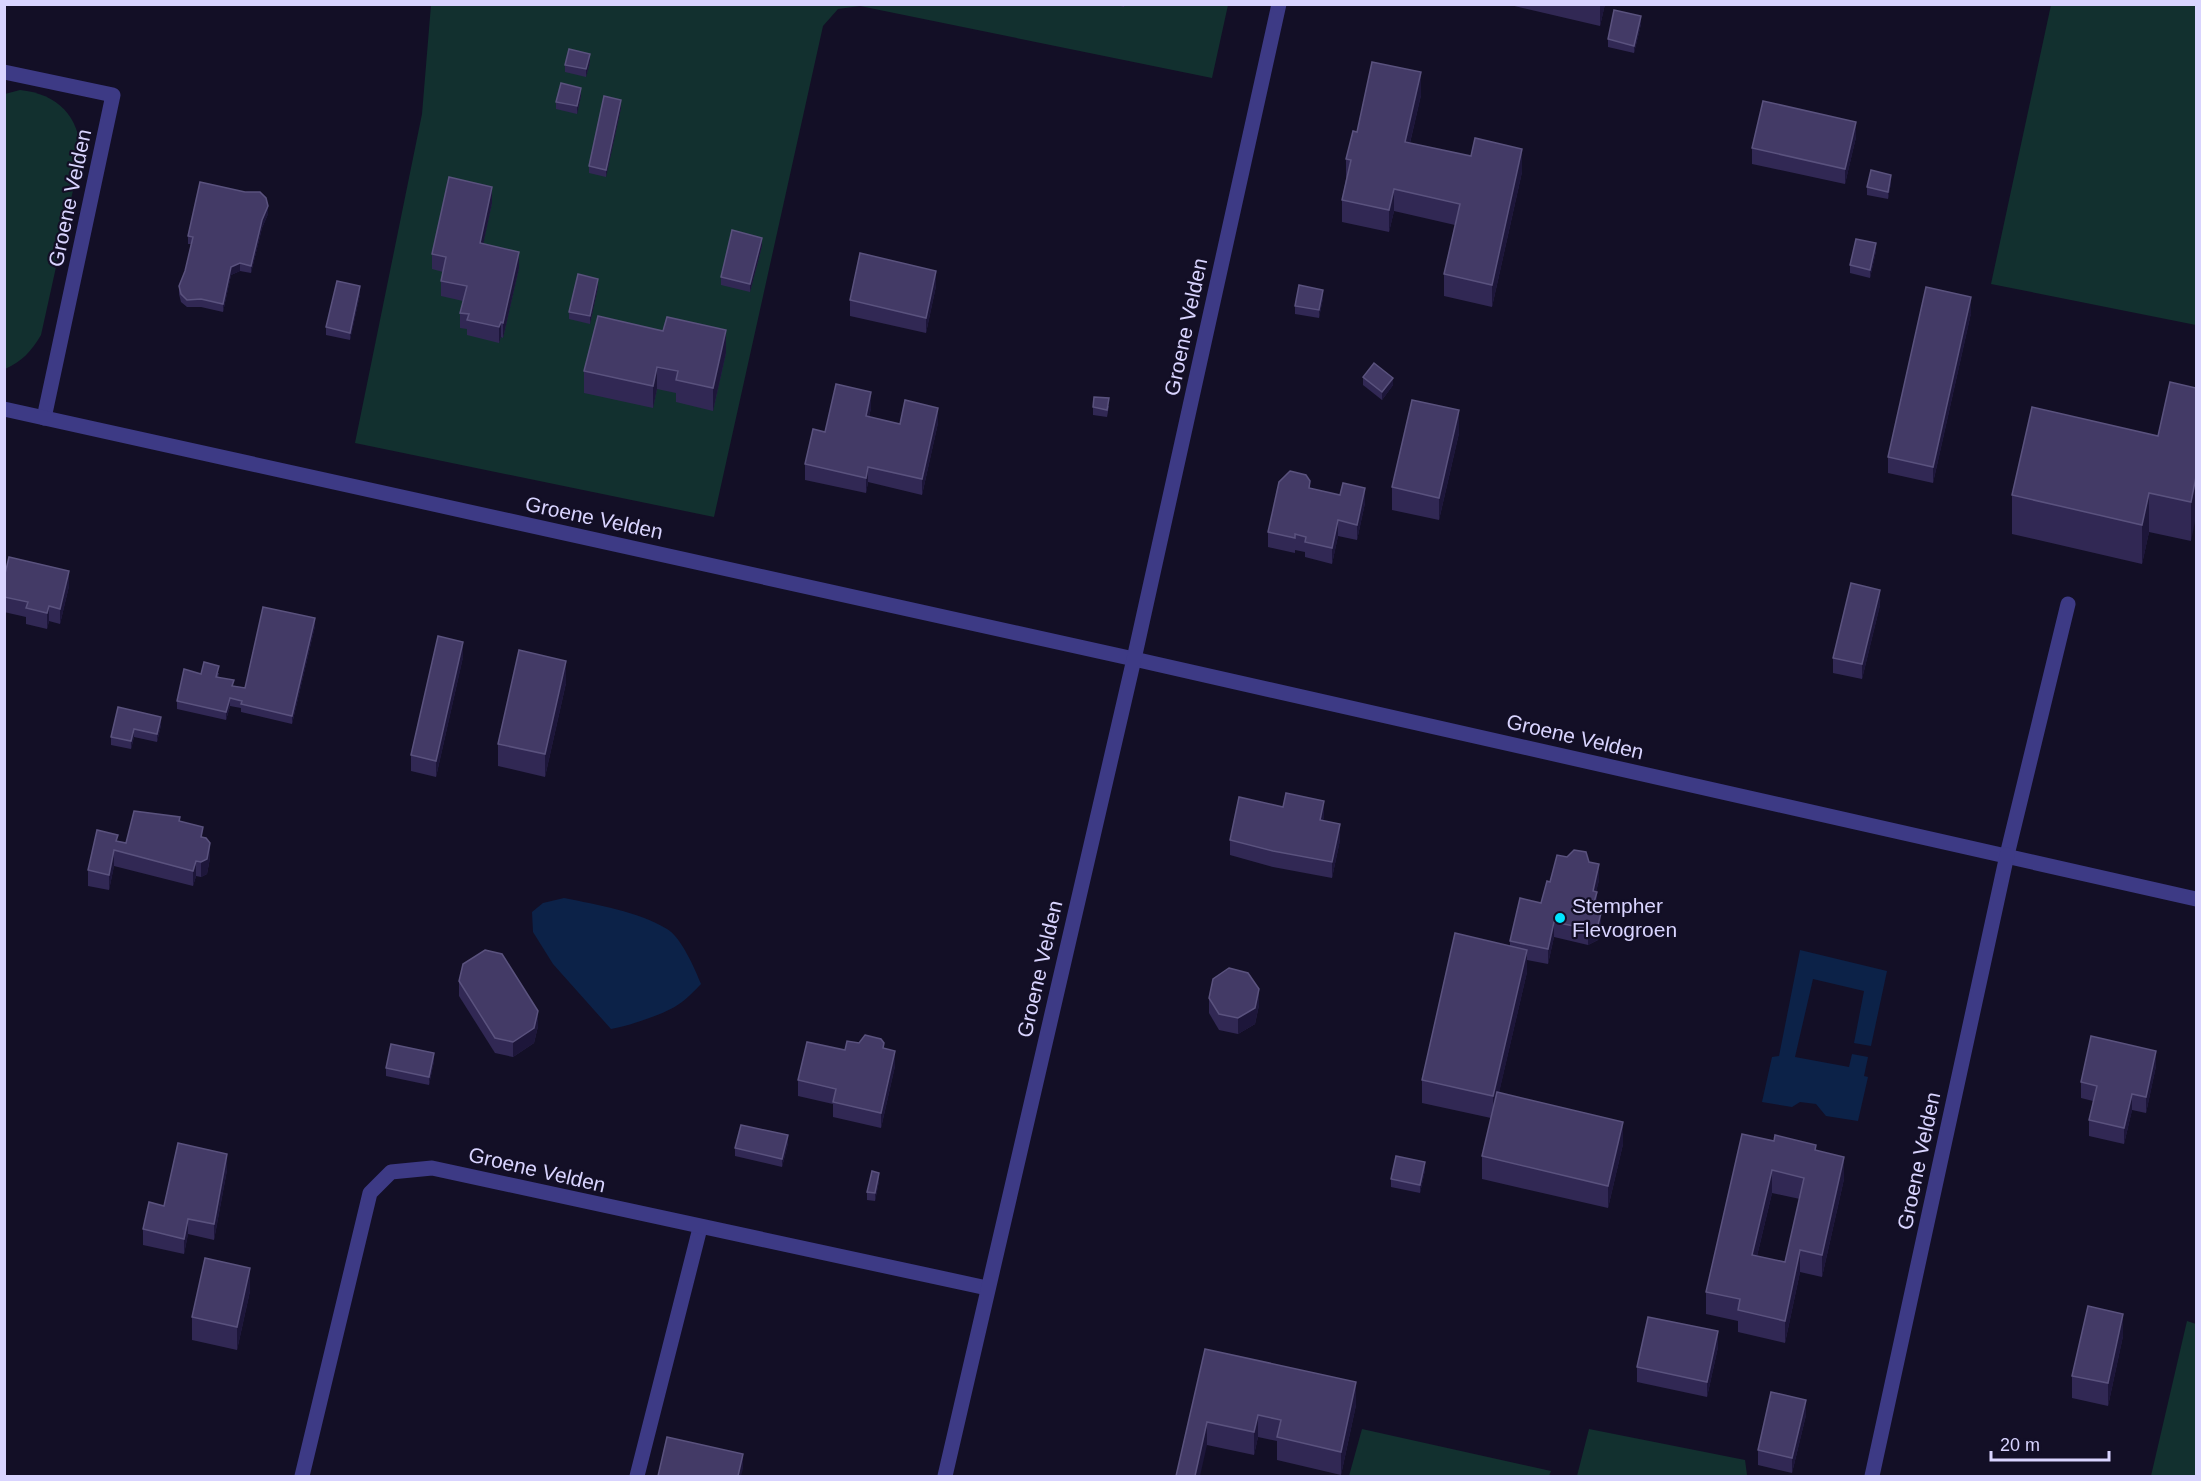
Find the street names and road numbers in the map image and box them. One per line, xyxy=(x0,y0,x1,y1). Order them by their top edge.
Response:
street label: Groene Velden xyxy=(44,127,95,269)
street label: Groene Velden xyxy=(1160,256,1211,398)
street label: Groene Velden xyxy=(523,492,665,543)
street label: Groene Velden xyxy=(1504,710,1646,763)
street label: Groene Velden xyxy=(1013,898,1066,1040)
street label: Groene Velden xyxy=(1893,1090,1944,1232)
street label: Groene Velden xyxy=(466,1143,608,1196)

